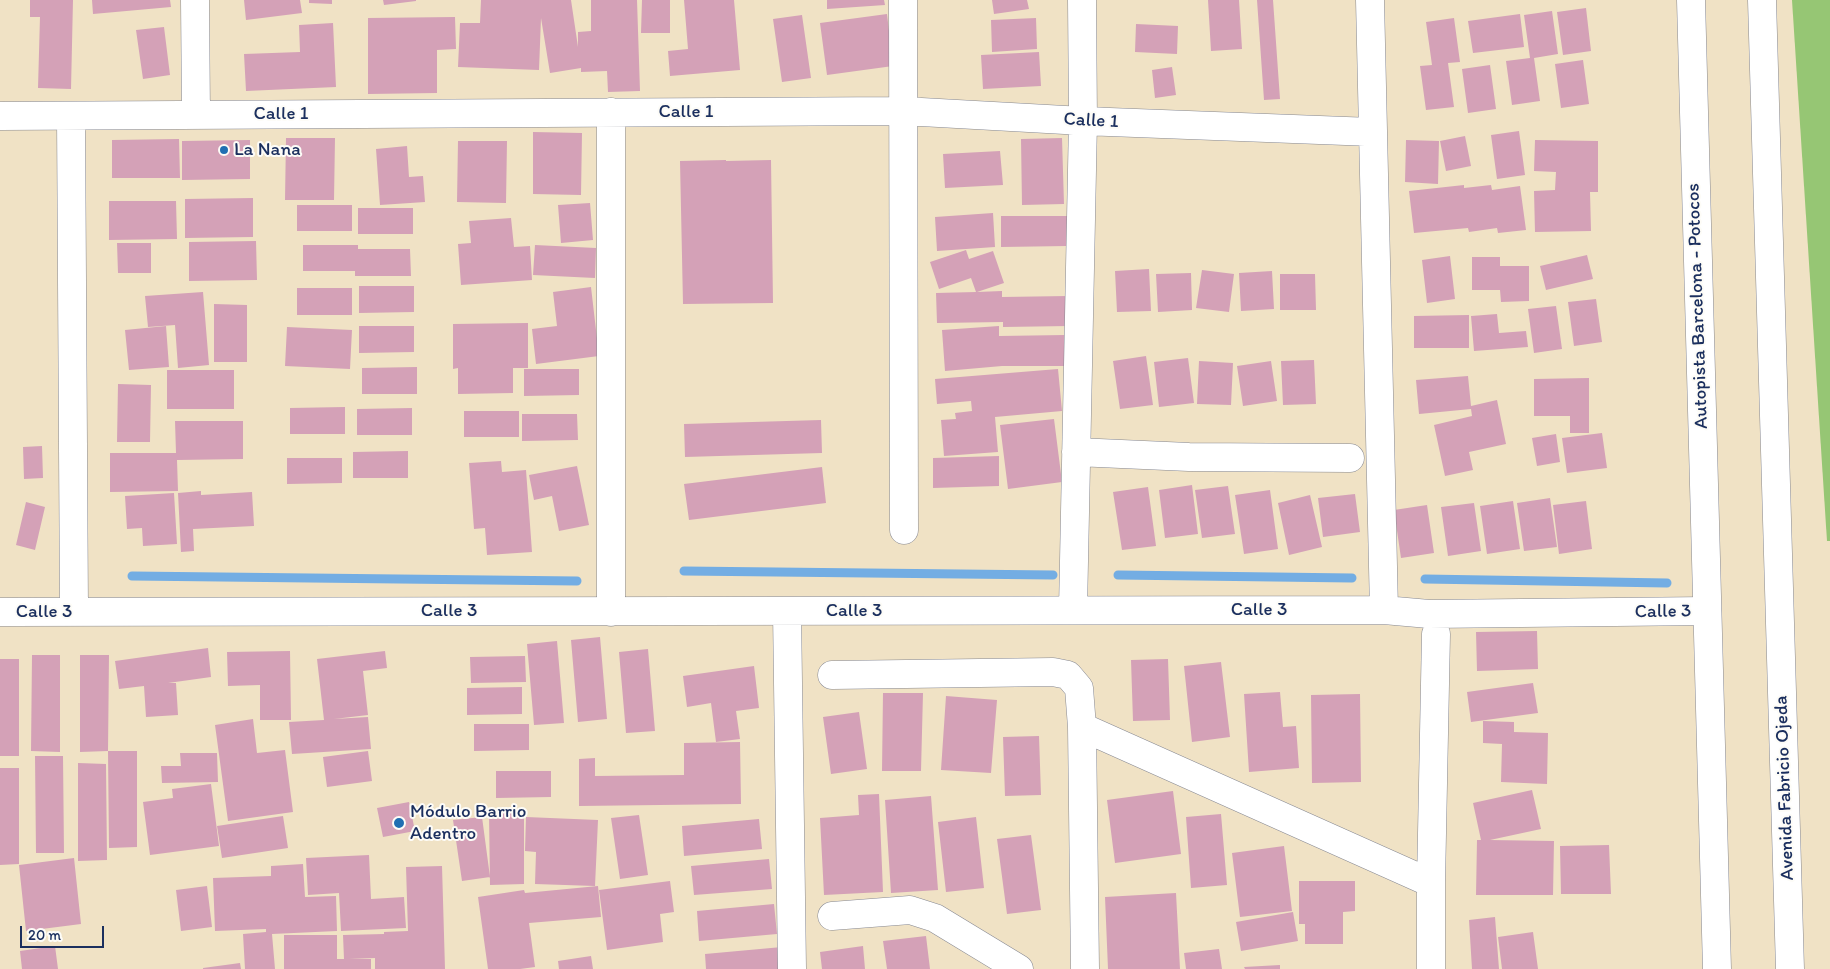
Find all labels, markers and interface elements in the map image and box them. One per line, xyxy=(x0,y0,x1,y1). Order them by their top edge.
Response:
street label: Calle 1 xyxy=(659,101,713,123)
street label: Calle 1 xyxy=(254,103,308,125)
street label: Calle 1 xyxy=(1063,108,1119,134)
place label: La Nana xyxy=(234,139,301,161)
marker: La Nana xyxy=(218,144,230,156)
street label: Autopista Barcelona - Potocos xyxy=(1682,183,1714,429)
street label: Calle 3 xyxy=(1231,599,1287,621)
street label: Calle 3 xyxy=(421,600,477,622)
street label: Calle 3 xyxy=(826,600,882,622)
street label: Calle 3 xyxy=(1635,600,1691,624)
street label: Calle 3 xyxy=(16,601,72,623)
street label: Avenida Fabricio Ojeda xyxy=(1770,695,1800,881)
place label: Módulo Barrio Adentro xyxy=(410,801,526,845)
marker: Módulo Barrio Adentro xyxy=(392,816,406,830)
scale bar xyxy=(22,916,106,948)
text: 20 m xyxy=(28,926,61,944)

